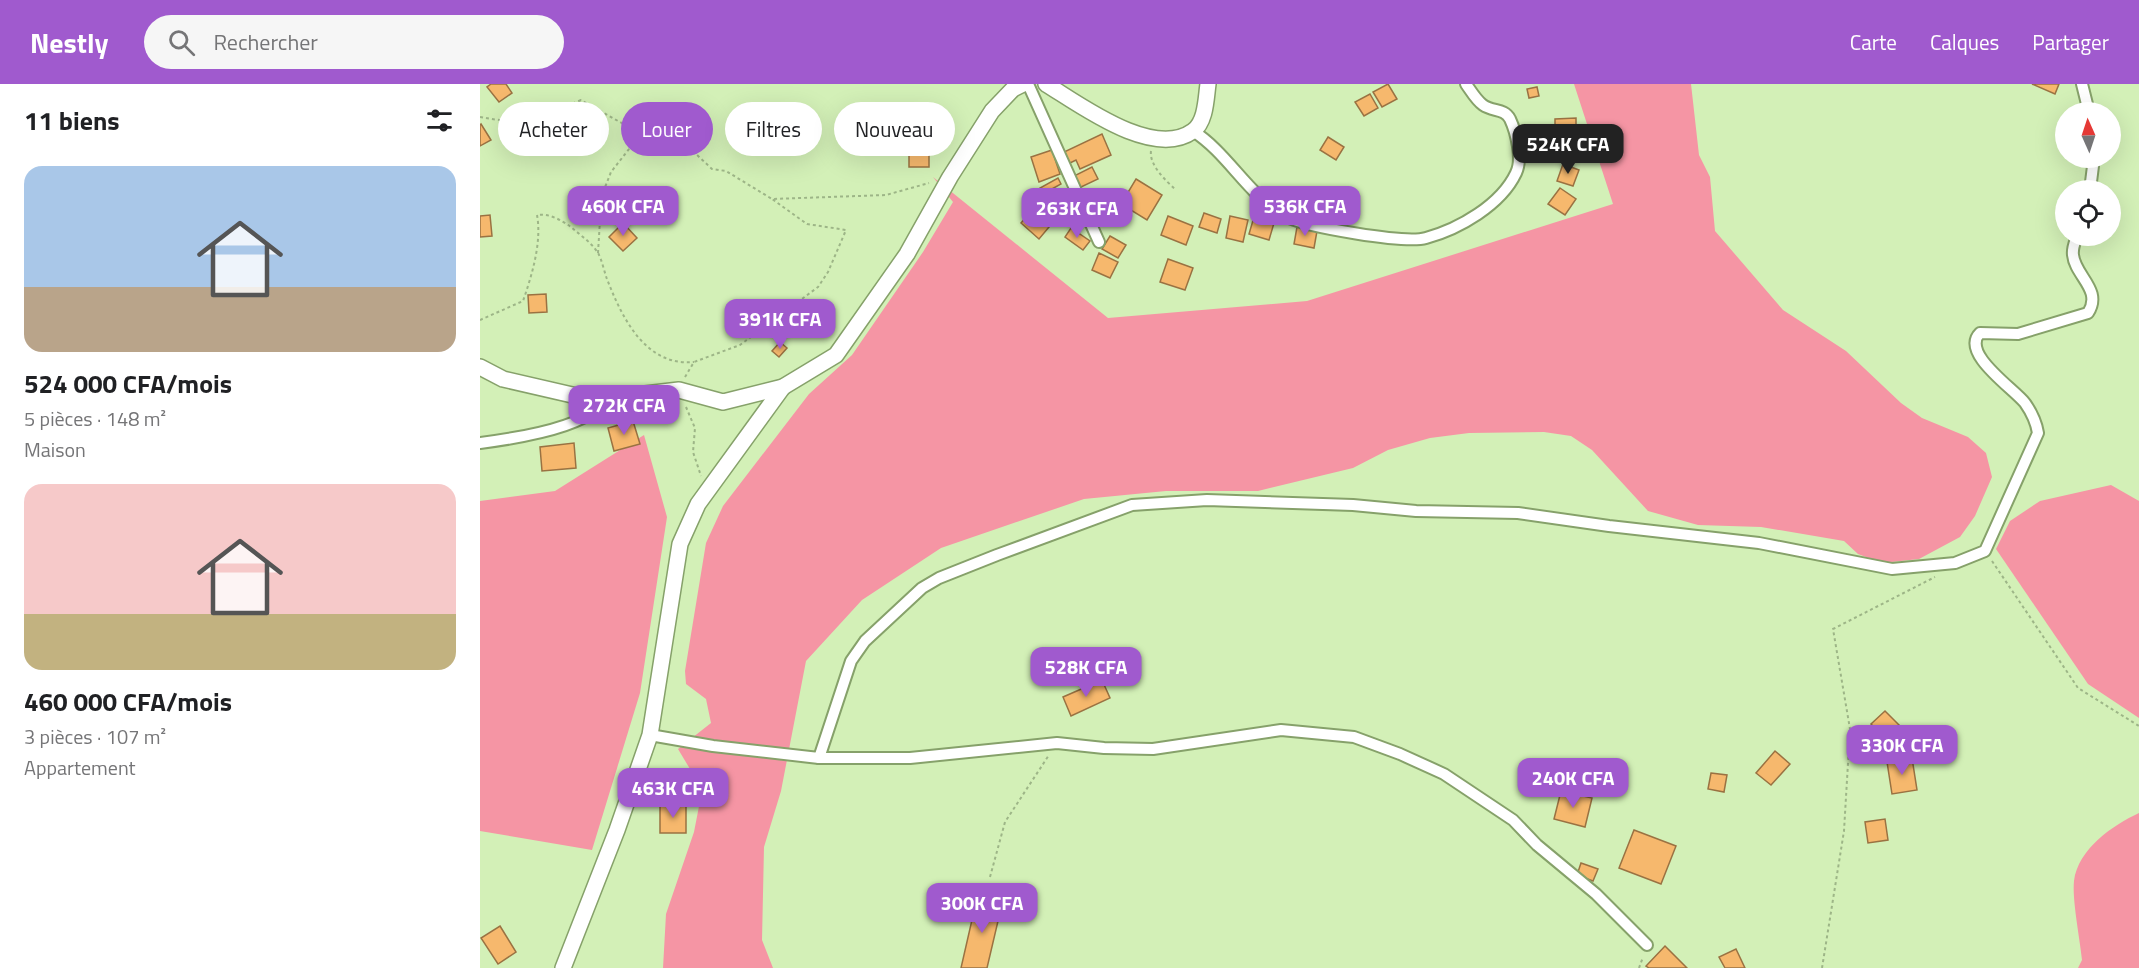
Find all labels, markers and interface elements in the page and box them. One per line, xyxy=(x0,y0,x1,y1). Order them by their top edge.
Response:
search box xyxy=(144,15,564,69)
text: Nestly xyxy=(30,21,108,64)
text: Rechercher xyxy=(213,25,318,59)
icon: search xyxy=(165,26,198,59)
text: Carte xyxy=(1850,26,1897,58)
text: Calques xyxy=(1930,26,1999,58)
text: Partager xyxy=(2032,26,2109,58)
text: 11 biens xyxy=(24,101,120,140)
chip: Acheter xyxy=(498,102,609,156)
chip: Louer xyxy=(621,102,713,156)
chip: Filtres xyxy=(725,102,822,156)
chip: Nouveau xyxy=(834,102,955,156)
north arrow xyxy=(2055,102,2121,168)
map controls xyxy=(2055,102,2121,246)
icon: filters xyxy=(423,104,456,137)
pin: 524K CFA xyxy=(1506,124,1630,175)
text: 524K CFA xyxy=(1527,128,1609,159)
button: locate xyxy=(2055,180,2121,246)
pin: 460K CFA xyxy=(561,186,685,237)
pin: 536K CFA xyxy=(1243,186,1367,237)
pin: 263K CFA xyxy=(1015,188,1139,239)
text: 460K CFA xyxy=(582,190,664,221)
text: 536K CFA xyxy=(1264,190,1346,221)
text: 263K CFA xyxy=(1036,192,1118,223)
icon: home xyxy=(186,205,294,313)
pin: 391K CFA xyxy=(718,299,842,350)
text: 391K CFA xyxy=(739,303,821,334)
text: 524 000 CFA/mois xyxy=(24,364,232,403)
pin: 272K CFA xyxy=(562,385,686,436)
text: 272K CFA xyxy=(583,389,665,420)
text: 5 pièces · 148 m² xyxy=(24,403,166,434)
text: Maison xyxy=(24,434,86,465)
icon: home xyxy=(186,523,294,631)
pin: 528K CFA xyxy=(1024,647,1148,698)
text: 528K CFA xyxy=(1045,651,1127,682)
text: 460 000 CFA/mois xyxy=(24,682,232,721)
text: 3 pièces · 107 m² xyxy=(24,721,166,752)
pin: 330K CFA xyxy=(1840,725,1964,776)
text: 330K CFA xyxy=(1861,729,1943,760)
text: Appartement xyxy=(24,752,136,783)
pin: 240K CFA xyxy=(1511,758,1635,809)
text: 240K CFA xyxy=(1532,762,1614,793)
pin: 463K CFA xyxy=(611,768,735,819)
text: 463K CFA xyxy=(632,772,714,803)
pin: 300K CFA xyxy=(920,883,1044,934)
text: 300K CFA xyxy=(941,887,1023,918)

